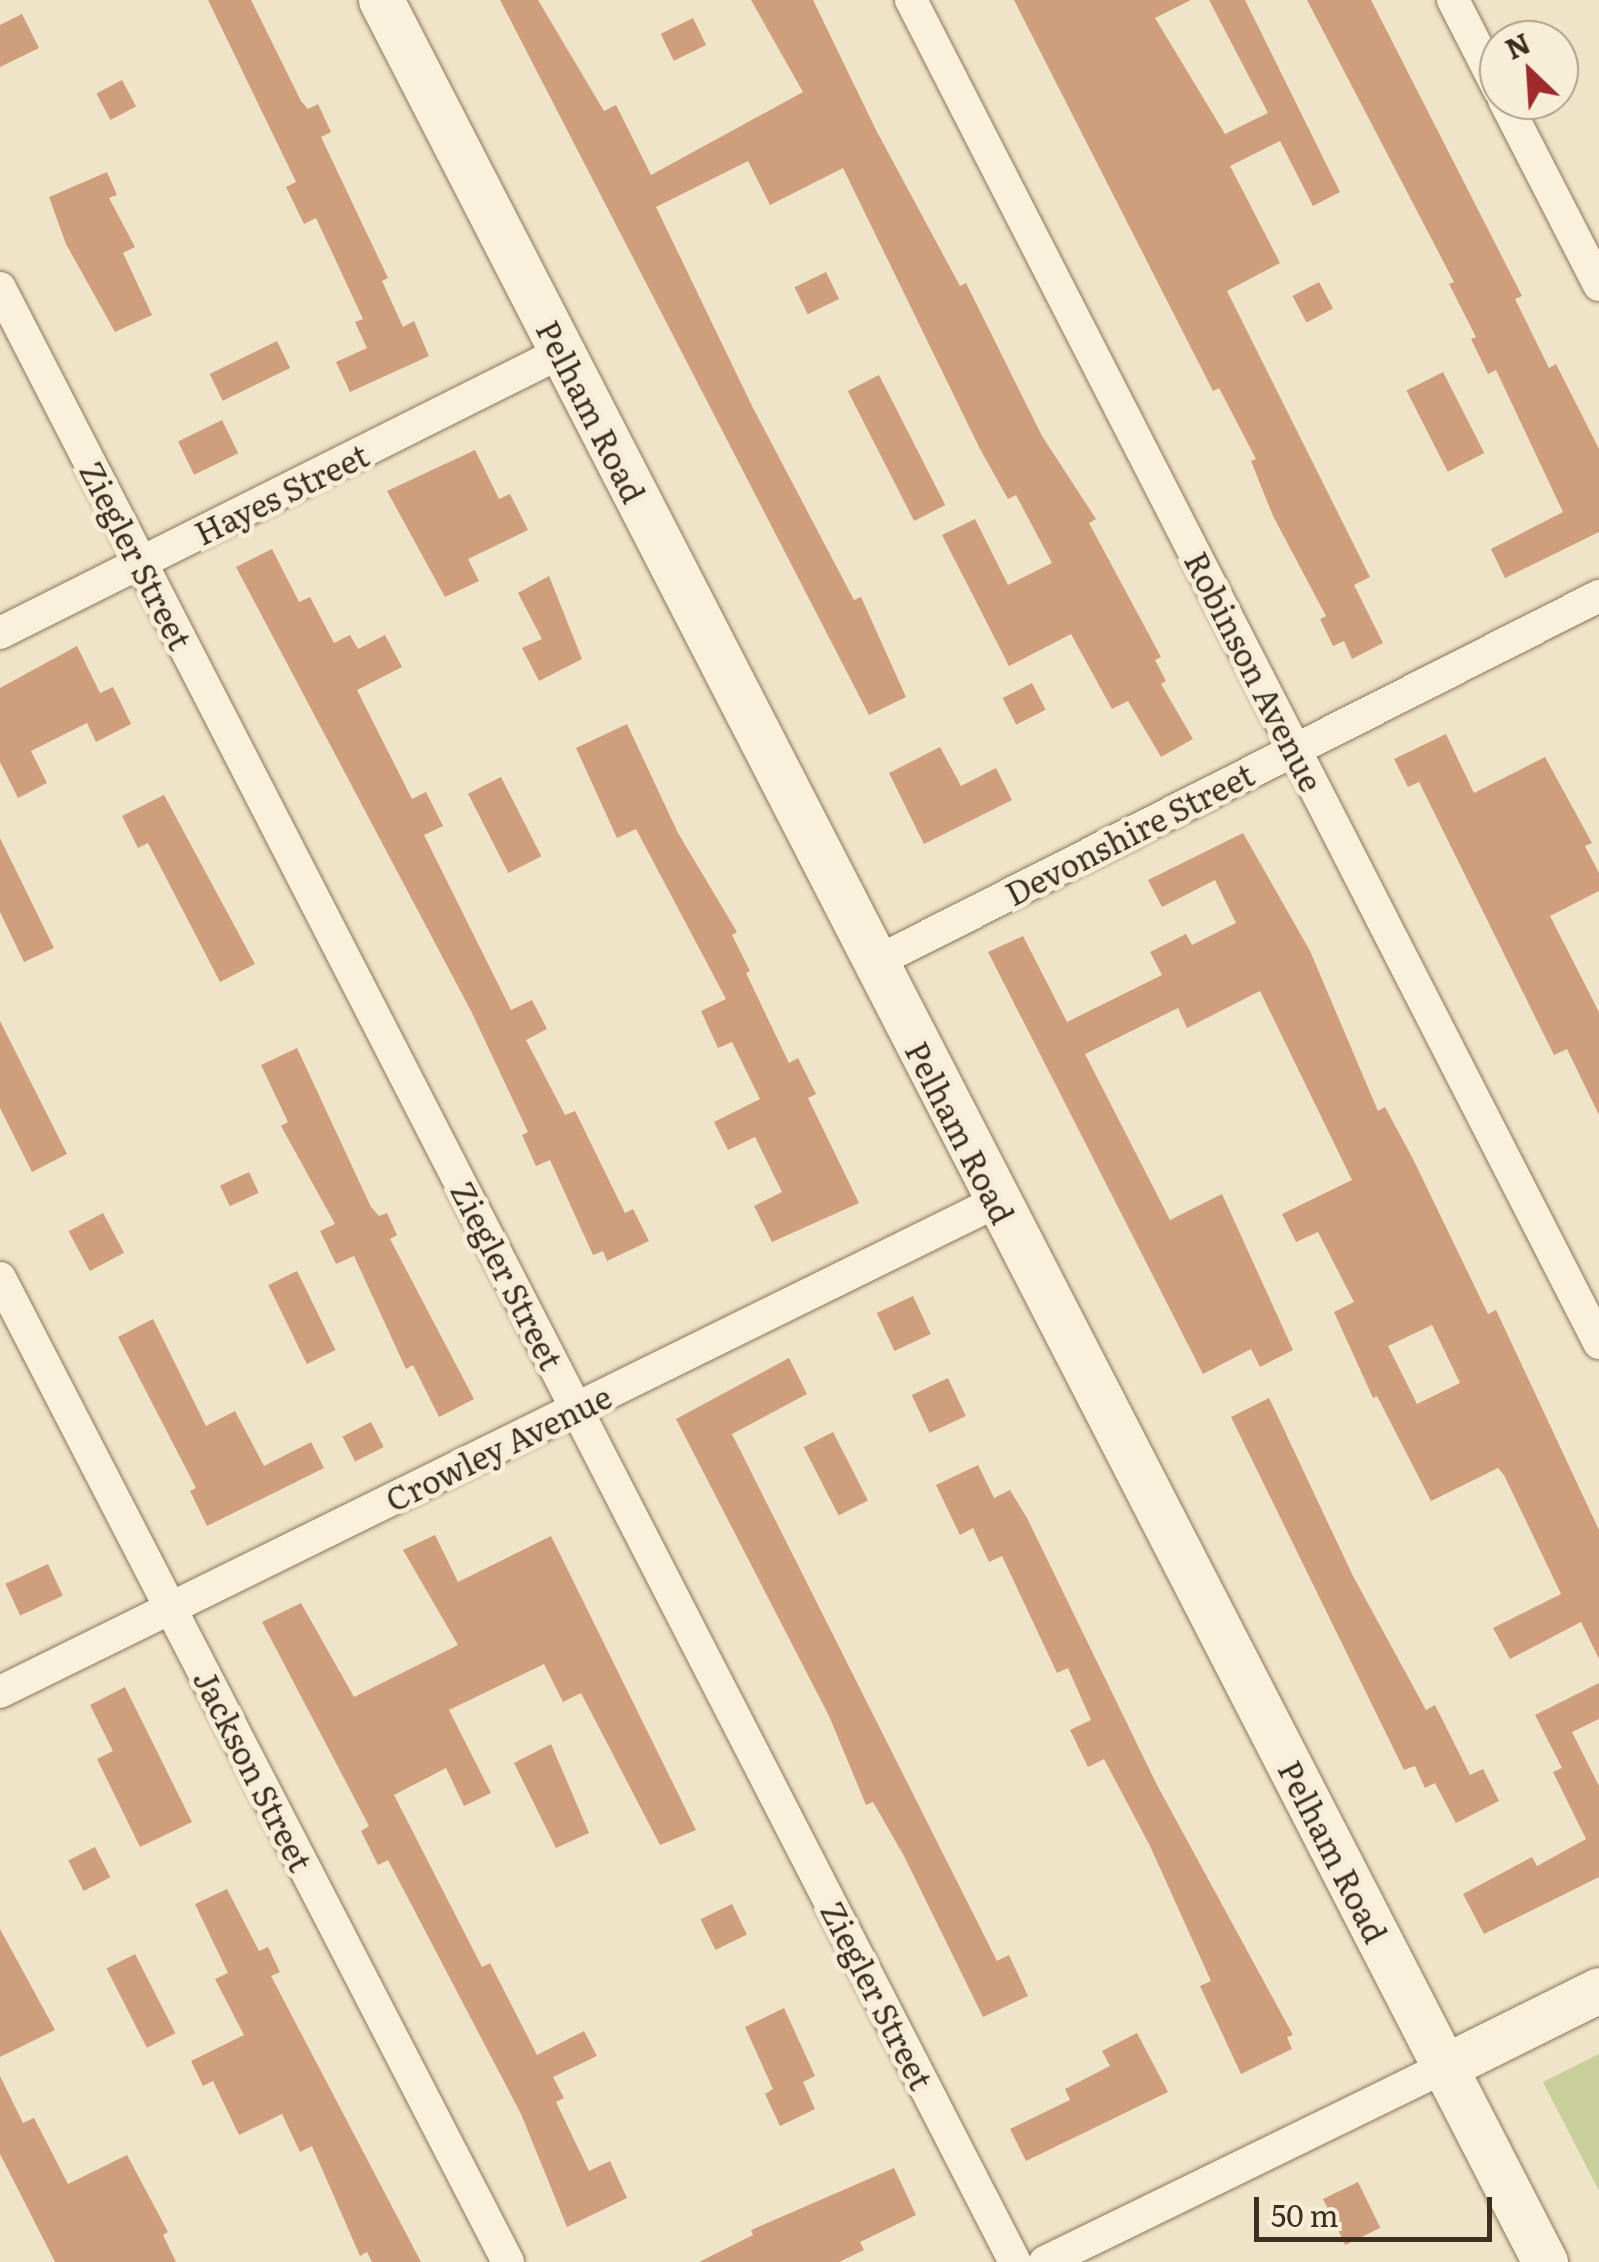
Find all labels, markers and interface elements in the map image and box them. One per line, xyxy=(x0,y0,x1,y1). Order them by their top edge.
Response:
north arrow xyxy=(1479,20,1579,120)
text: N xyxy=(1498,21,1537,69)
street label: Pelham Road xyxy=(530,313,654,509)
street label: Hayes Street xyxy=(188,434,374,552)
street label: Ziegler Street xyxy=(73,455,201,655)
street label: Robinson Avenue xyxy=(1178,545,1332,797)
street label: Devonshire Street xyxy=(998,754,1260,912)
street label: Pelham Road xyxy=(899,1034,1023,1230)
street label: Ziegler Street xyxy=(444,1175,572,1375)
street label: Crowley Avenue xyxy=(379,1376,617,1518)
street label: Jackson Street xyxy=(187,1663,321,1877)
street label: Pelham Road xyxy=(1272,1753,1396,1949)
street label: Ziegler Street xyxy=(814,1895,942,2095)
scale bar xyxy=(1259,2177,1496,2239)
text: 50 m xyxy=(1271,2192,1339,2236)

